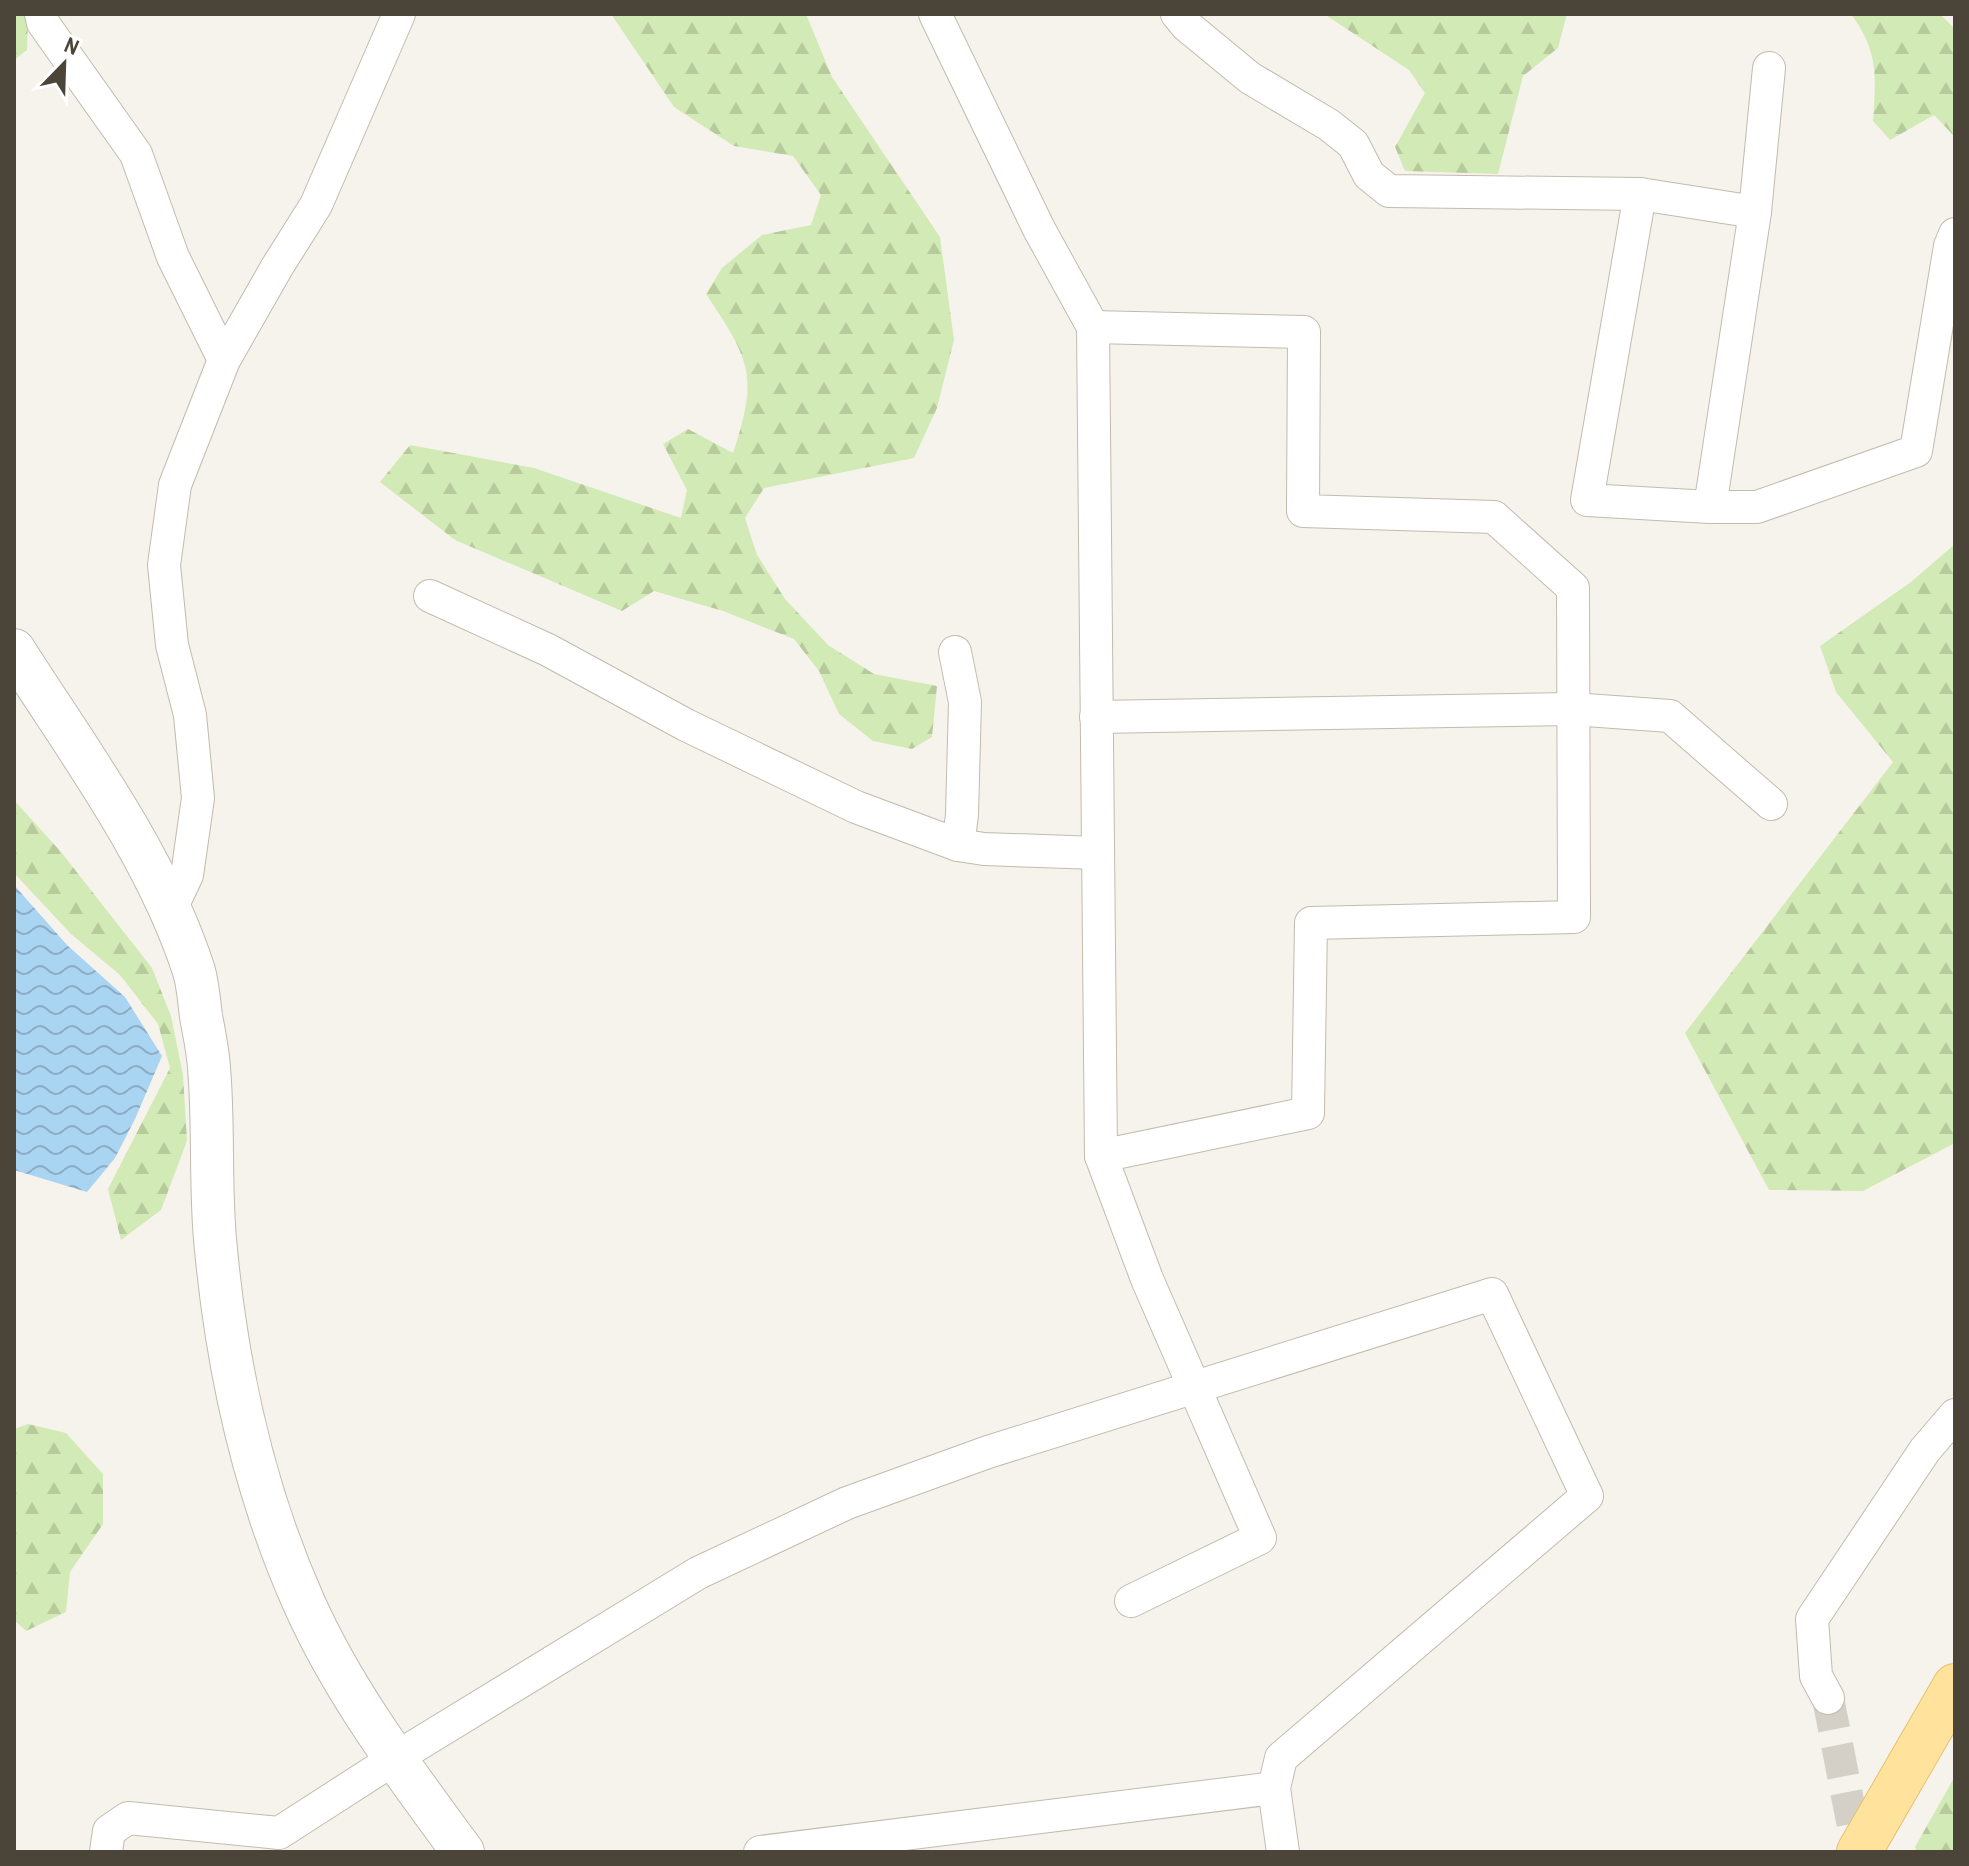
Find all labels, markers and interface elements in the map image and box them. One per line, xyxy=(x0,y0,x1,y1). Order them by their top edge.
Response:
north arrow xyxy=(24,24,104,104)
text: N xyxy=(60,29,84,62)

